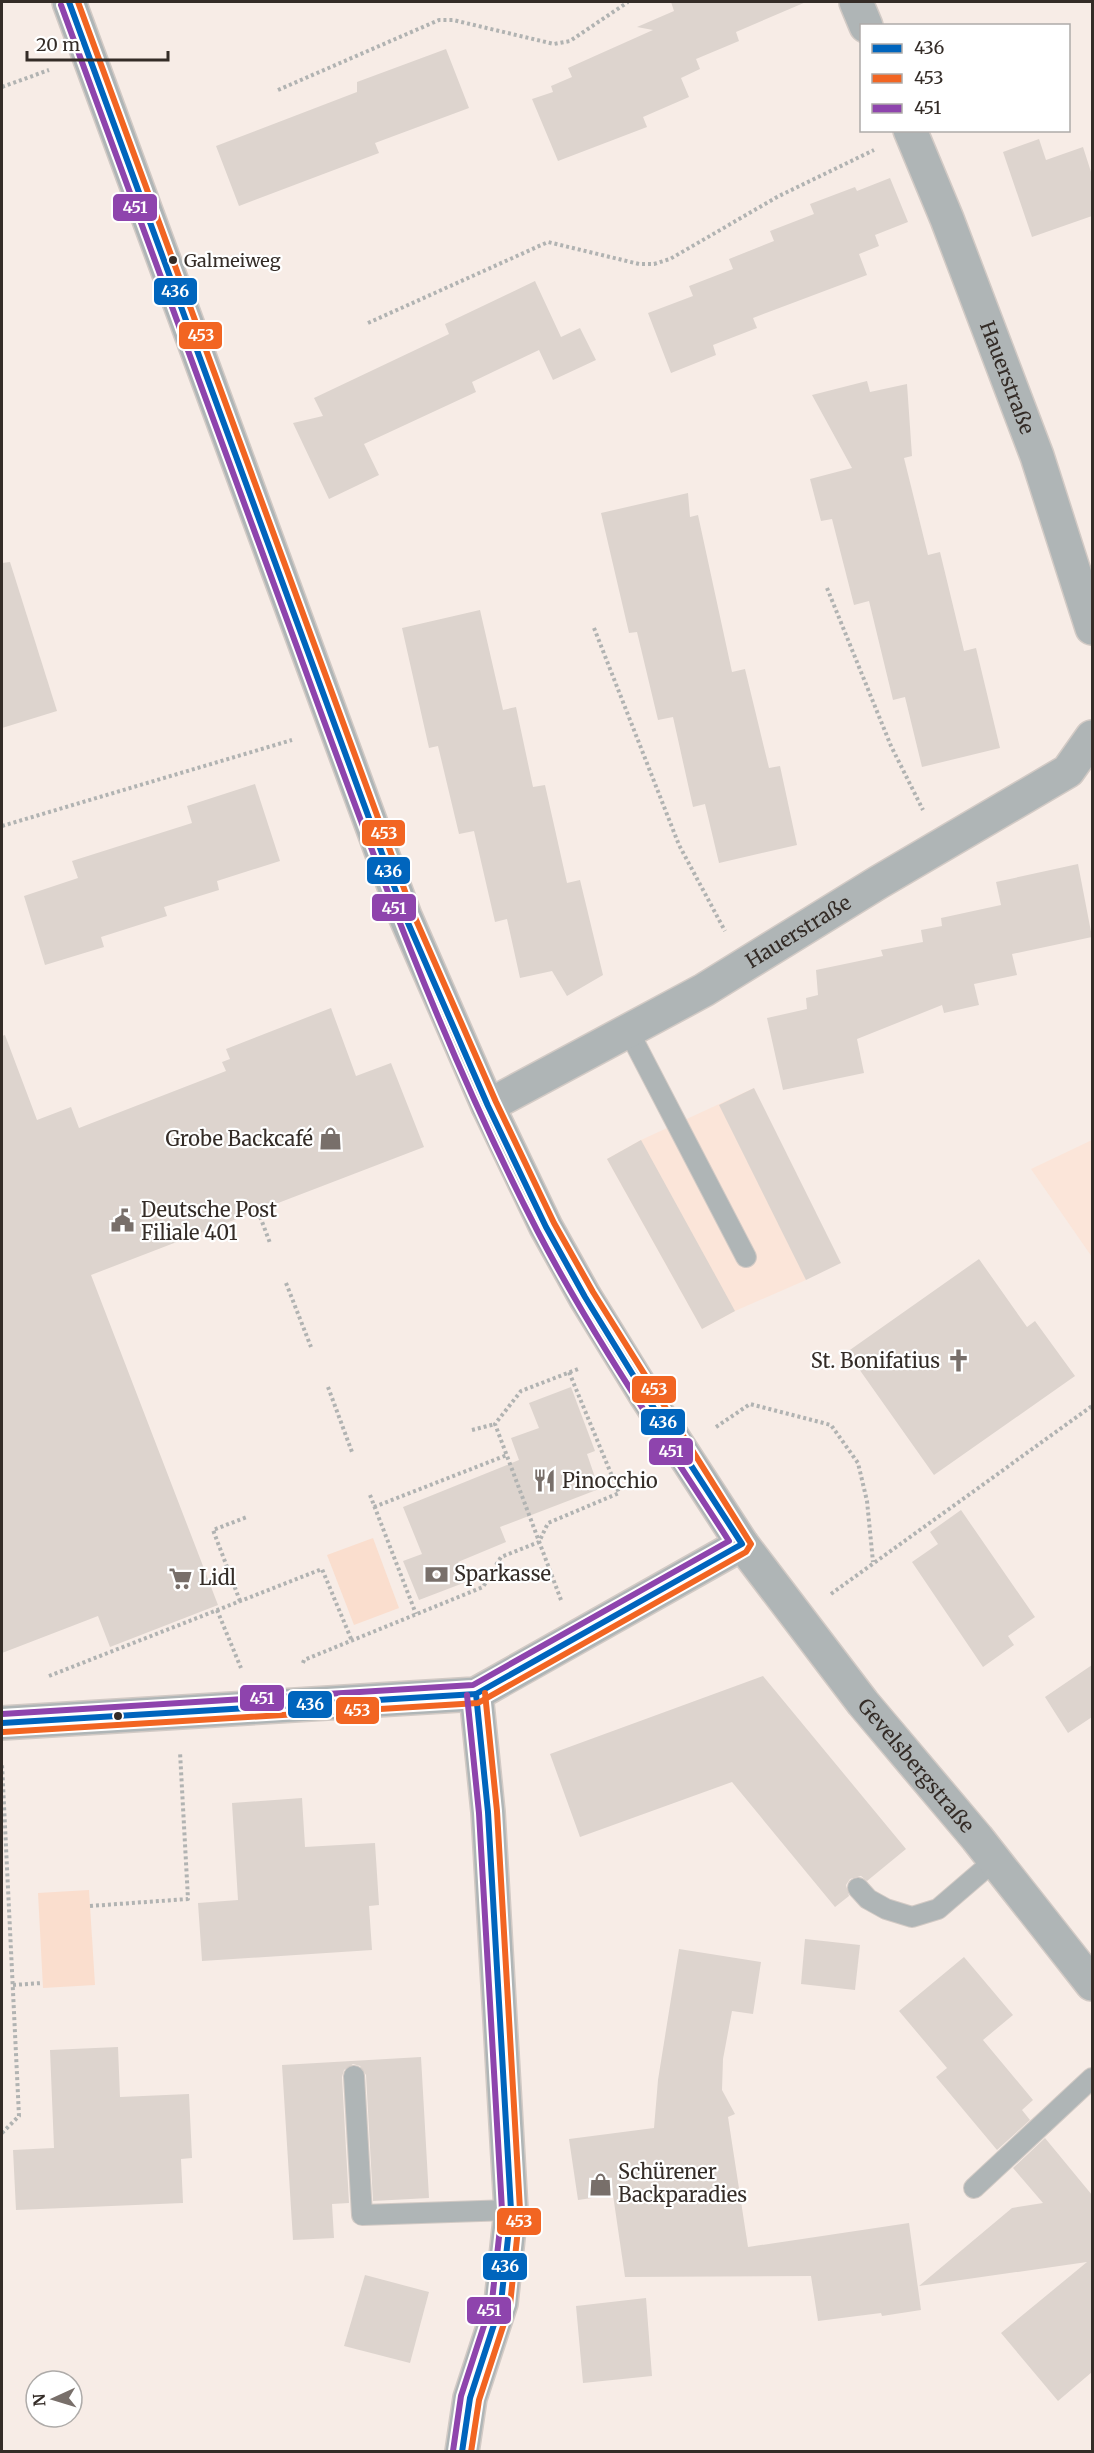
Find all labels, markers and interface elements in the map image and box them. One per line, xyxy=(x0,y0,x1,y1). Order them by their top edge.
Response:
scale bar xyxy=(27,24,168,62)
legend xyxy=(860,24,1070,132)
text: 20 m xyxy=(36,33,80,56)
text: 436 xyxy=(914,36,945,59)
text: 453 xyxy=(914,66,944,89)
text: 451 xyxy=(914,96,941,119)
line badge: 451 xyxy=(112,193,158,222)
text: 451 xyxy=(122,197,148,217)
place label: Galmeiweg xyxy=(184,249,281,272)
marker: Galmeiweg xyxy=(167,254,179,266)
line badge: 436 xyxy=(153,277,198,306)
text: 436 xyxy=(161,281,189,301)
street label: Hauerstraße xyxy=(975,317,1041,437)
line badge: 453 xyxy=(178,321,223,350)
text: 453 xyxy=(188,325,214,345)
line badge: 453 xyxy=(361,819,406,847)
text: 453 xyxy=(371,823,397,843)
line badge: 436 xyxy=(366,856,411,885)
text: 436 xyxy=(374,861,402,881)
street label: Hauerstraße xyxy=(741,889,855,973)
line badge: 451 xyxy=(371,893,417,922)
text: 451 xyxy=(381,898,407,918)
place label: Grobe Backcafé xyxy=(166,1126,313,1151)
shop icon: Grobe Backcafé xyxy=(318,1126,344,1152)
place label: Deutsche Post Filiale 401 xyxy=(141,1197,277,1245)
public building icon: Deutsche Post Filiale 401 xyxy=(110,1208,136,1234)
place label: St. Bonifatius xyxy=(811,1348,940,1373)
church icon: St. Bonifatius xyxy=(945,1348,971,1374)
line badge: 453 xyxy=(631,1375,677,1404)
text: 453 xyxy=(641,1379,667,1399)
line badge: 436 xyxy=(640,1408,686,1436)
text: 436 xyxy=(649,1412,677,1432)
line badge: 451 xyxy=(648,1437,694,1466)
text: 451 xyxy=(658,1441,684,1461)
restaurant icon: Pinocchio xyxy=(531,1468,557,1494)
place label: Pinocchio xyxy=(562,1468,658,1493)
bank icon: Sparkasse xyxy=(423,1561,449,1587)
place label: Sparkasse xyxy=(454,1561,551,1586)
supermarket icon: Lidl xyxy=(168,1565,194,1591)
place label: Lidl xyxy=(199,1565,236,1590)
line badge: 451 xyxy=(239,1684,285,1712)
text: 451 xyxy=(249,1688,275,1708)
line badge: 436 xyxy=(287,1690,333,1719)
street label: Gevelsbergstraße xyxy=(853,1693,980,1838)
text: 436 xyxy=(296,1694,324,1714)
line badge: 453 xyxy=(335,1696,380,1725)
text: 453 xyxy=(344,1700,370,1720)
unlabelled marker xyxy=(112,1710,124,1722)
place label: Schürener Backparadies xyxy=(618,2159,747,2207)
shop icon: Schürener Backparadies xyxy=(587,2171,613,2197)
line badge: 453 xyxy=(496,2207,542,2236)
text: 453 xyxy=(506,2211,532,2231)
line badge: 436 xyxy=(482,2252,528,2281)
text: 436 xyxy=(491,2256,519,2276)
line badge: 451 xyxy=(466,2296,512,2325)
text: 451 xyxy=(476,2300,502,2320)
north arrow xyxy=(24,2369,84,2429)
text: N xyxy=(29,2393,49,2407)

